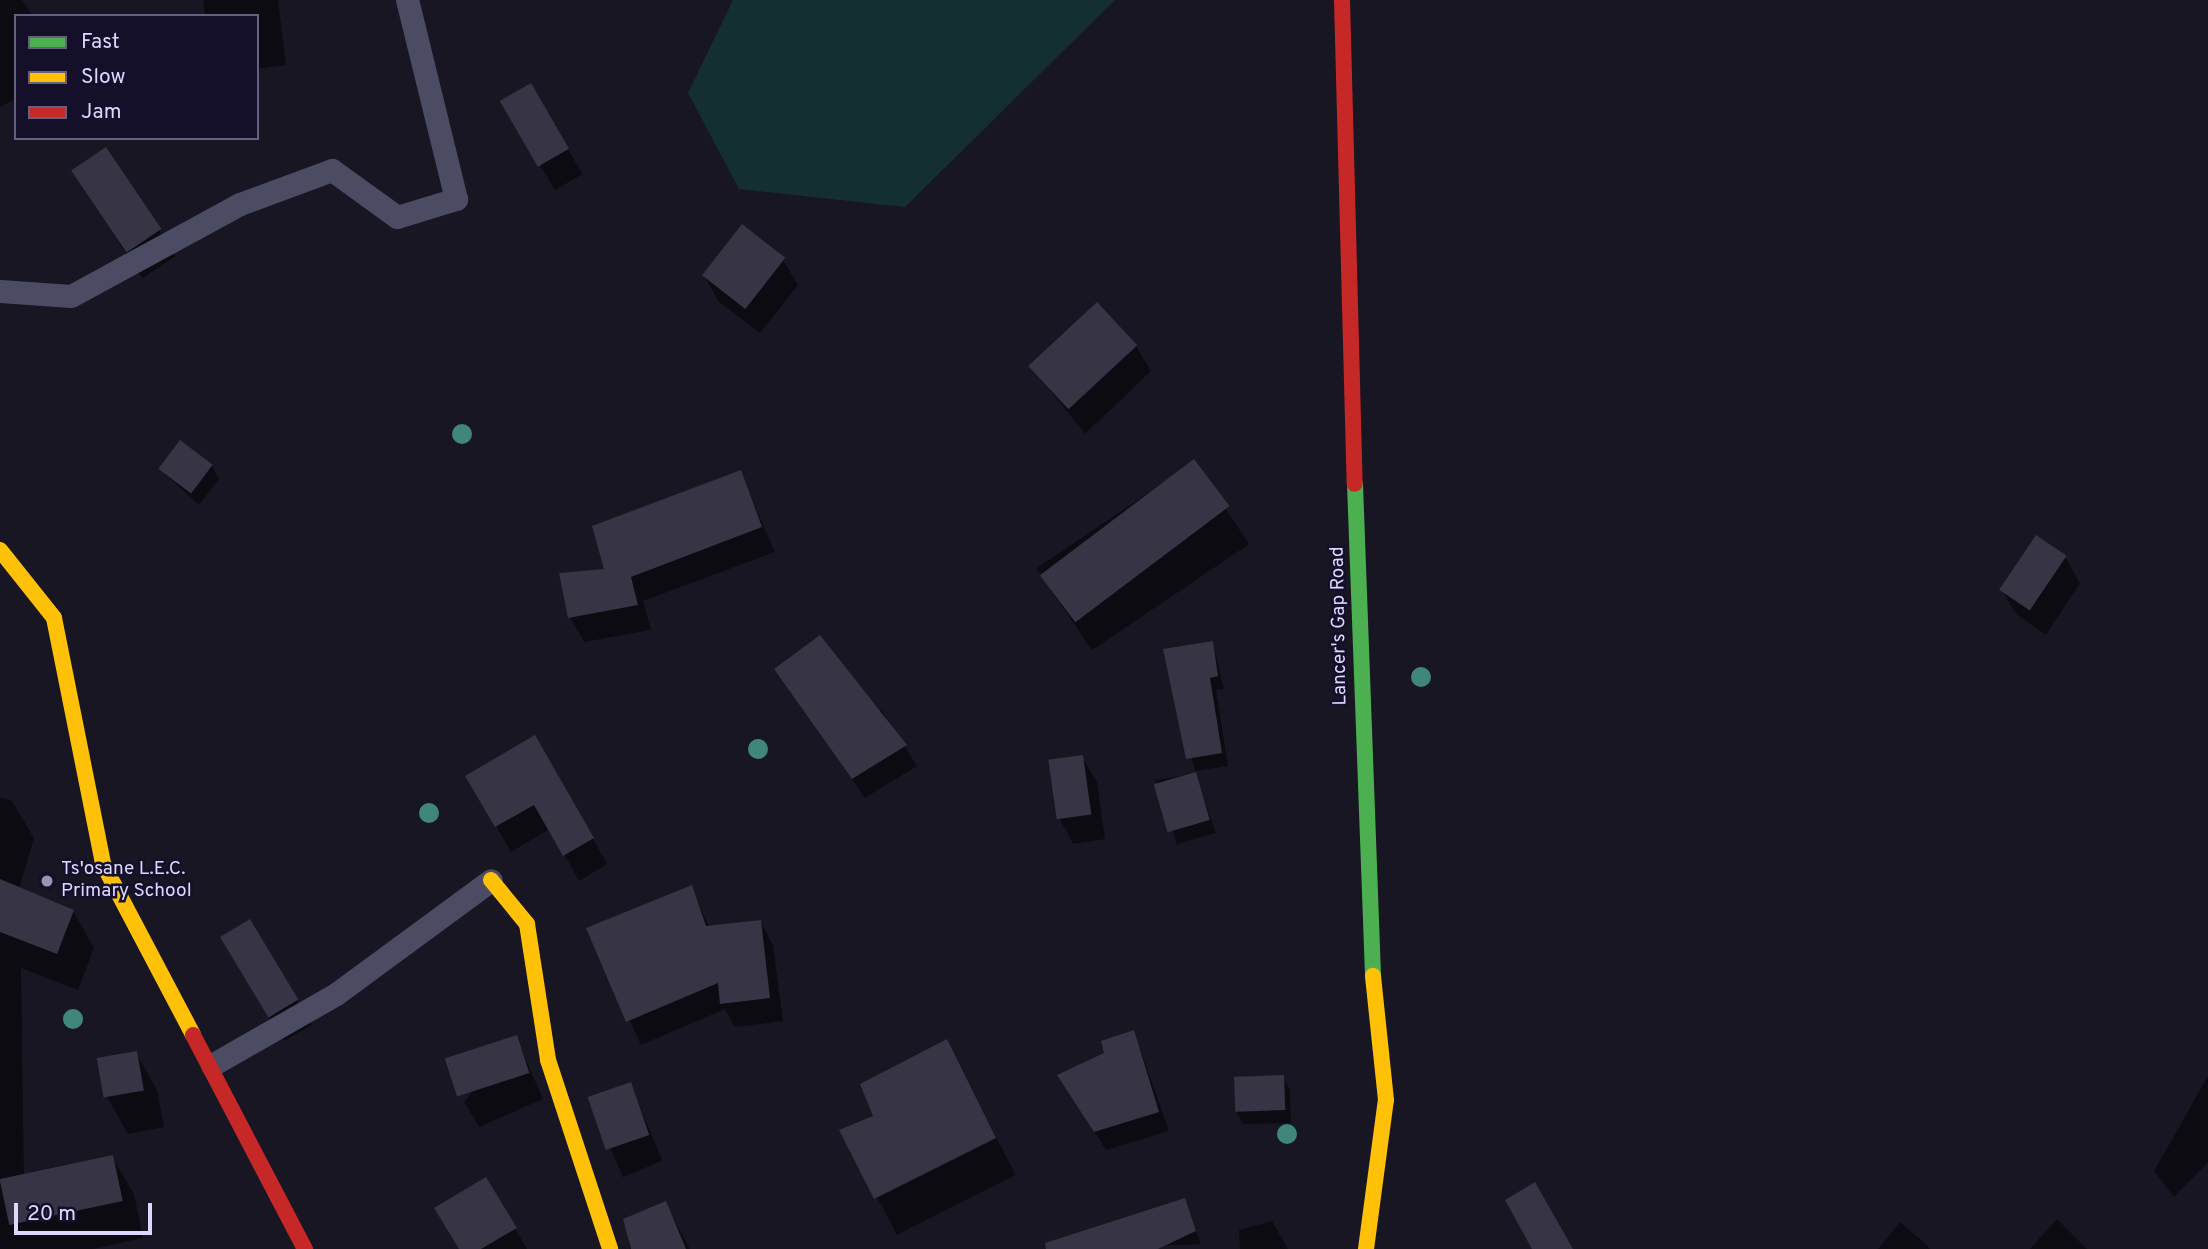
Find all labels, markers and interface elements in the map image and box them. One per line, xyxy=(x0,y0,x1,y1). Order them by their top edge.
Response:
legend xyxy=(14,14,259,140)
text: Fast xyxy=(81,29,120,56)
text: Slow xyxy=(81,64,126,91)
text: Jam xyxy=(81,99,122,126)
street label: Lancer's Gap Road xyxy=(1327,546,1353,706)
place label: Ts'osane L.E.C. Primary School xyxy=(61,859,192,903)
marker: Ts'osane L.E.C. Primary School xyxy=(39,873,55,889)
scale bar xyxy=(18,1190,156,1234)
text: 20 m xyxy=(27,1201,76,1228)

